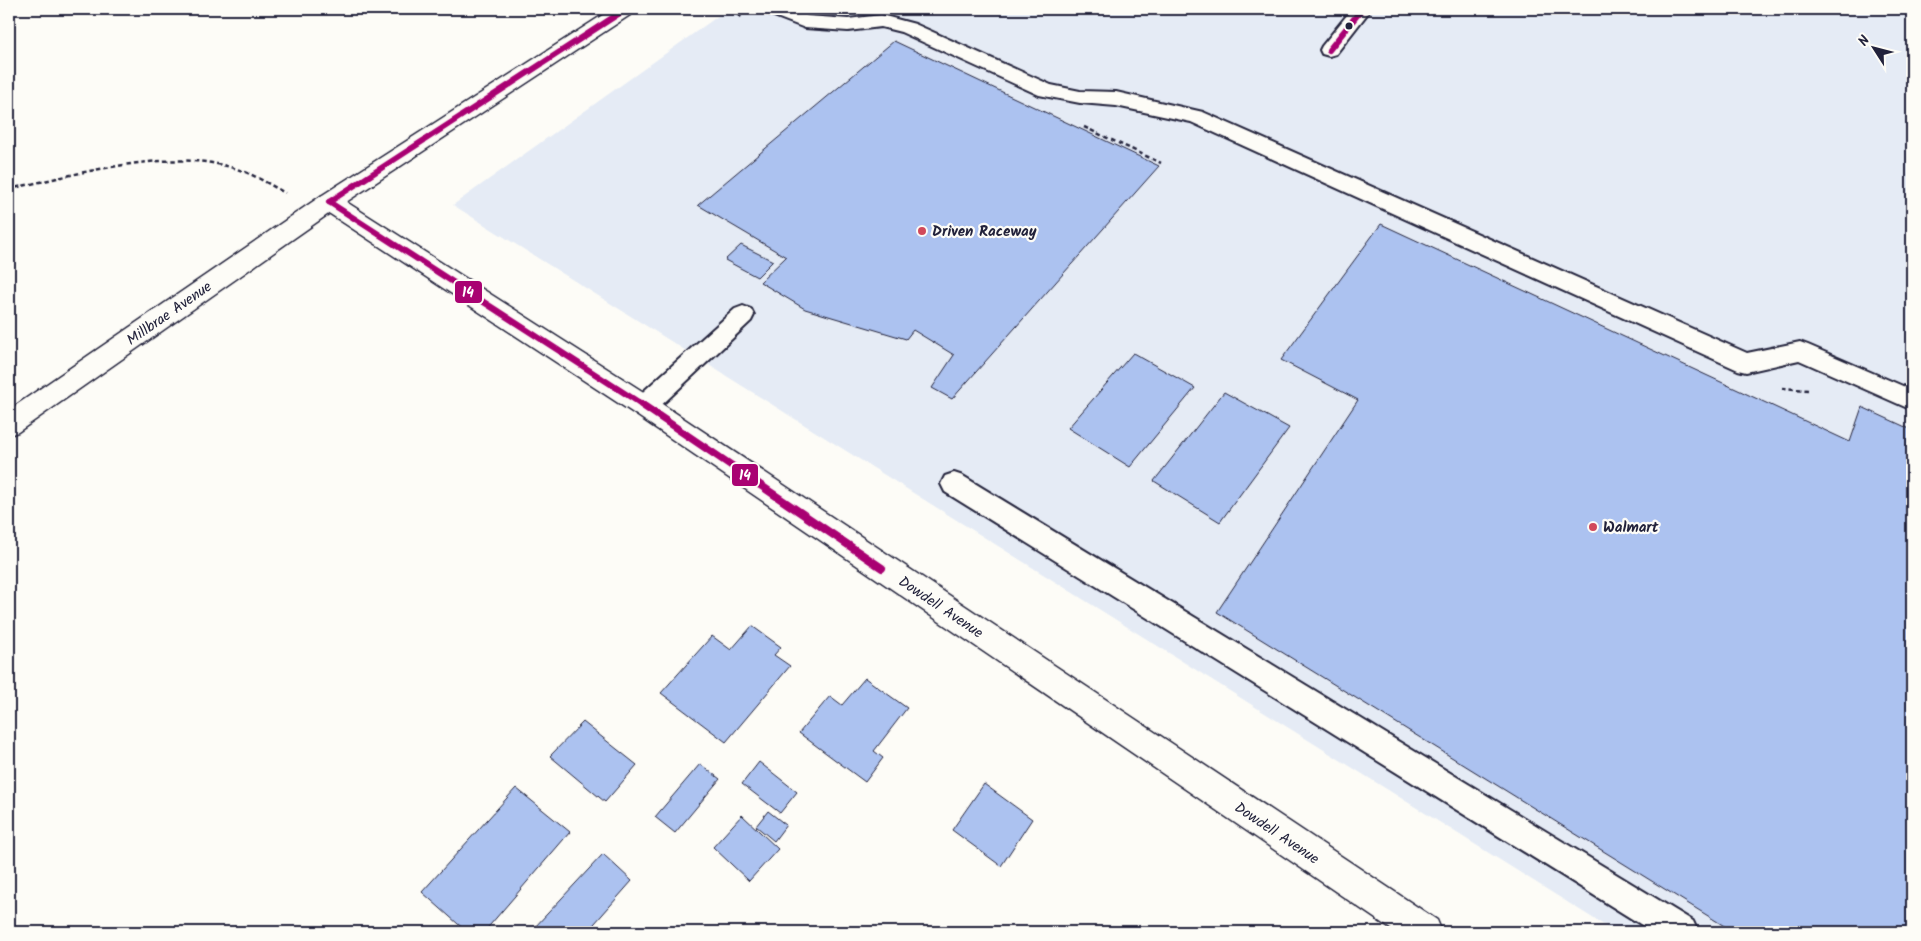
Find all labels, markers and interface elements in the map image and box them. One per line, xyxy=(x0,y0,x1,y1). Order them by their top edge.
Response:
unlabelled marker xyxy=(1344,21,1354,31)
north arrow xyxy=(1848,22,1898,72)
text: N xyxy=(1853,31,1876,51)
place label: Driven Raceway xyxy=(932,220,1037,244)
marker: Driven Raceway xyxy=(916,225,928,237)
street label: Millbrae Avenue xyxy=(122,275,217,352)
line badge: 14 xyxy=(454,280,483,304)
text: 14 xyxy=(462,282,474,304)
line badge: 14 xyxy=(731,463,759,487)
text: 14 xyxy=(739,465,751,487)
place label: Walmart xyxy=(1603,516,1659,540)
marker: Walmart xyxy=(1587,521,1599,533)
street label: Dowdell Avenue xyxy=(893,570,988,645)
street label: Dowdell Avenue xyxy=(1229,796,1324,871)

